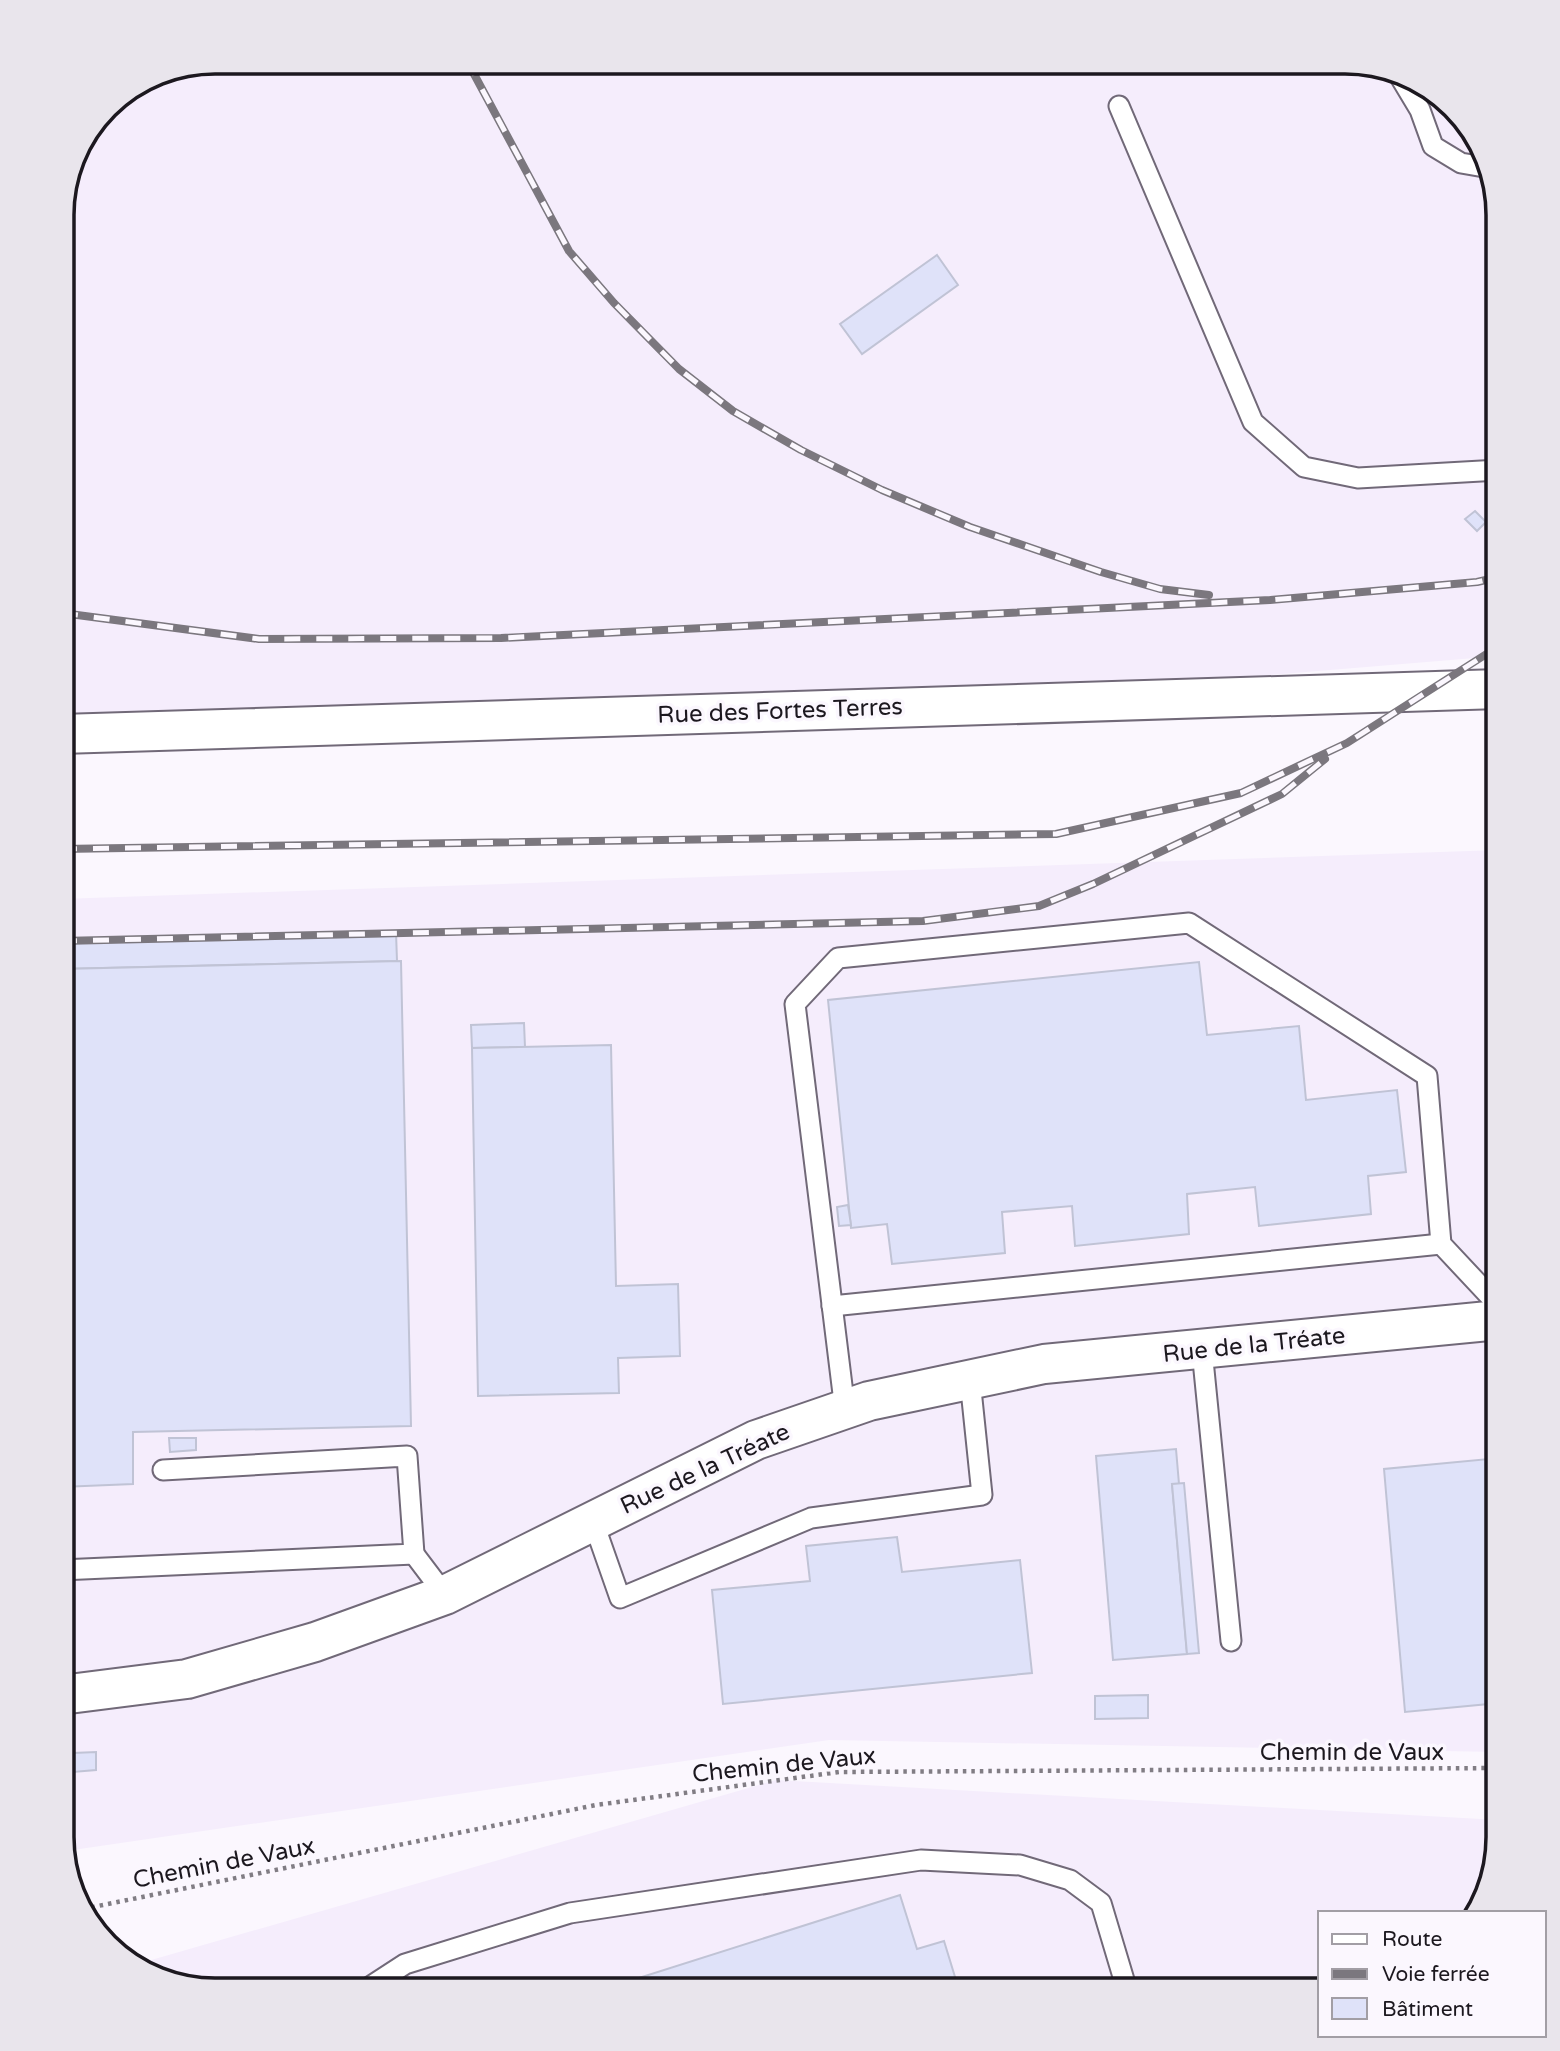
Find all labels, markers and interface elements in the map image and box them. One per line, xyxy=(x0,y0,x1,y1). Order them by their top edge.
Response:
street label: Rue des Fortes Terres xyxy=(657,692,903,730)
street label: Rue de la Tréate xyxy=(1161,1321,1347,1369)
street label: Rue de la Tréate xyxy=(616,1417,794,1521)
street label: Chemin de Vaux xyxy=(1260,1738,1444,1767)
street label: Chemin de Vaux xyxy=(691,1741,877,1789)
street label: Chemin de Vaux xyxy=(131,1831,317,1895)
legend xyxy=(1318,1911,1546,2037)
text: Route xyxy=(1382,1927,1442,1952)
text: Voie ferrée xyxy=(1382,1962,1490,1987)
text: Bâtiment xyxy=(1382,1997,1473,2022)

